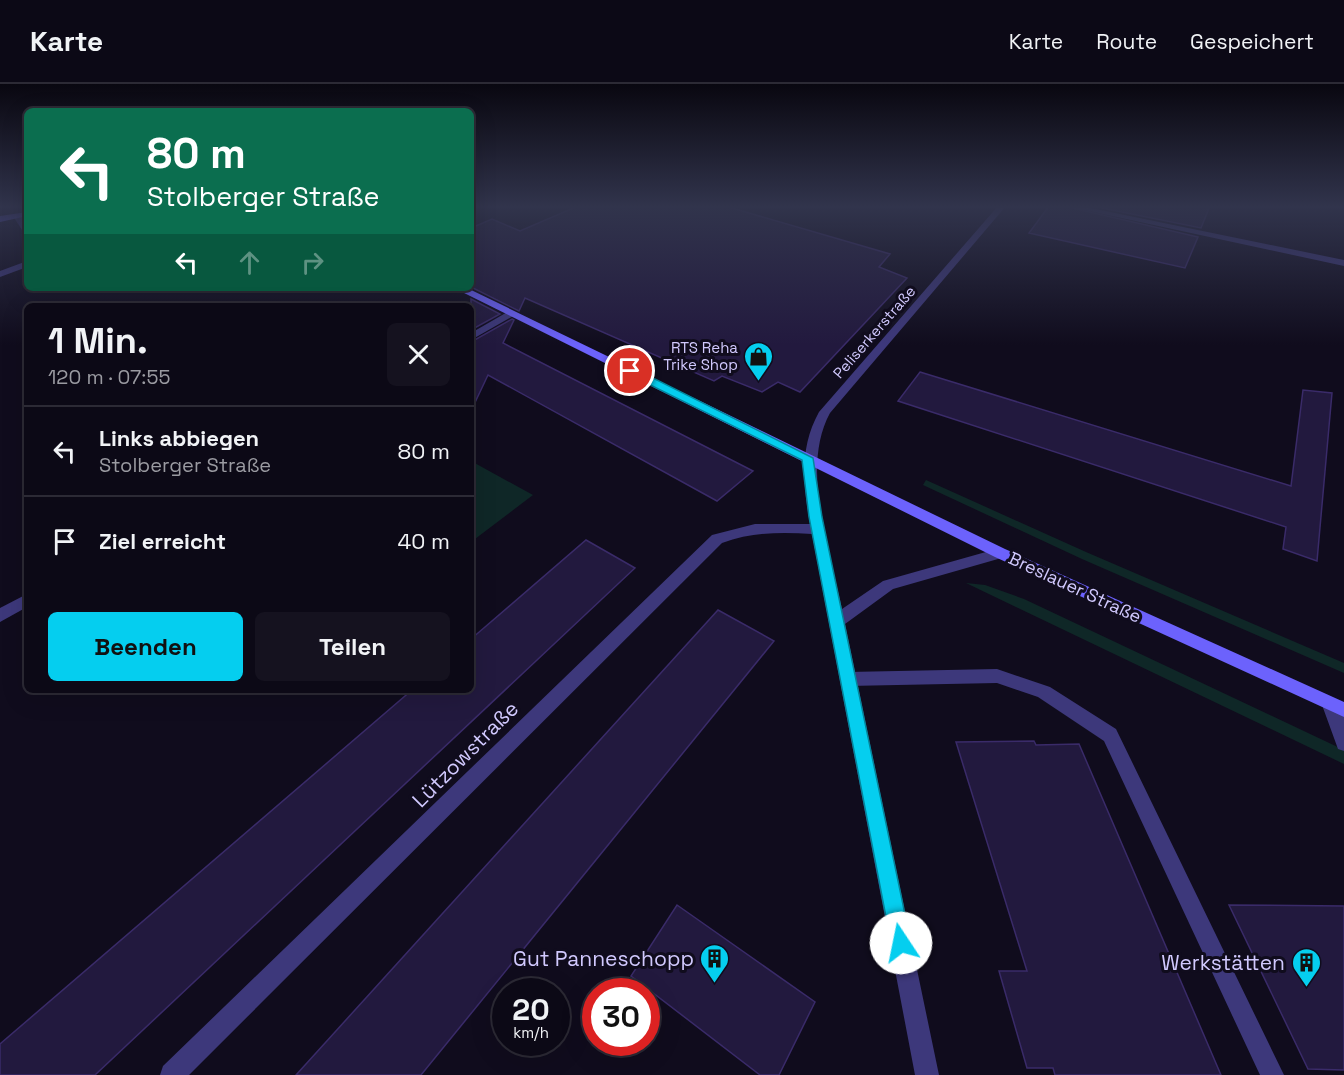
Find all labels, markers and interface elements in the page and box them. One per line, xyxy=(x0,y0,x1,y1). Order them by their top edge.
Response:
text: Karte xyxy=(30,23,103,59)
text: Karte xyxy=(1009,28,1063,55)
text: Route xyxy=(1096,28,1157,55)
text: Gespeichert xyxy=(1190,28,1314,55)
text: 80 m xyxy=(147,127,246,180)
icon: left xyxy=(48,132,126,210)
text: Stolberger Straße xyxy=(147,179,379,214)
icon: left xyxy=(170,246,203,279)
icon: ahead xyxy=(233,246,266,279)
icon: right xyxy=(296,246,329,279)
street label: Peliserkerstraße xyxy=(829,282,919,382)
text: 1 Min. xyxy=(48,318,148,364)
button: close xyxy=(387,323,450,386)
place label: RTS Reha Trike Shop xyxy=(663,338,738,374)
shop icon: RTS Reha Trike Shop xyxy=(743,340,775,382)
pin xyxy=(604,345,655,396)
icon: arrive xyxy=(613,354,646,387)
text: 120 m · 07:55 xyxy=(48,364,170,390)
text: Links abbiegen xyxy=(99,424,259,452)
icon: left xyxy=(48,435,81,468)
text: 80 m xyxy=(398,437,450,465)
text: Stolberger Straße xyxy=(99,452,271,478)
icon: arrive xyxy=(48,525,81,558)
text: Ziel erreicht xyxy=(99,527,226,555)
text: 40 m xyxy=(398,527,450,555)
street label: Breslauer Straße xyxy=(1005,546,1145,628)
button: Beenden xyxy=(48,612,243,681)
button: Teilen xyxy=(255,612,450,681)
street label: Lützowstraße xyxy=(406,695,524,813)
position arrow xyxy=(869,911,933,975)
building icon: Gut Panneschopp xyxy=(699,942,731,984)
place label: Gut Panneschopp xyxy=(513,945,694,972)
building icon: Werkstätten xyxy=(1290,946,1322,988)
place label: Werkstätten xyxy=(1161,949,1285,976)
speed limit sign: 30 xyxy=(582,978,660,1056)
text: 20 xyxy=(512,990,550,1029)
text: km/h xyxy=(513,1023,549,1042)

